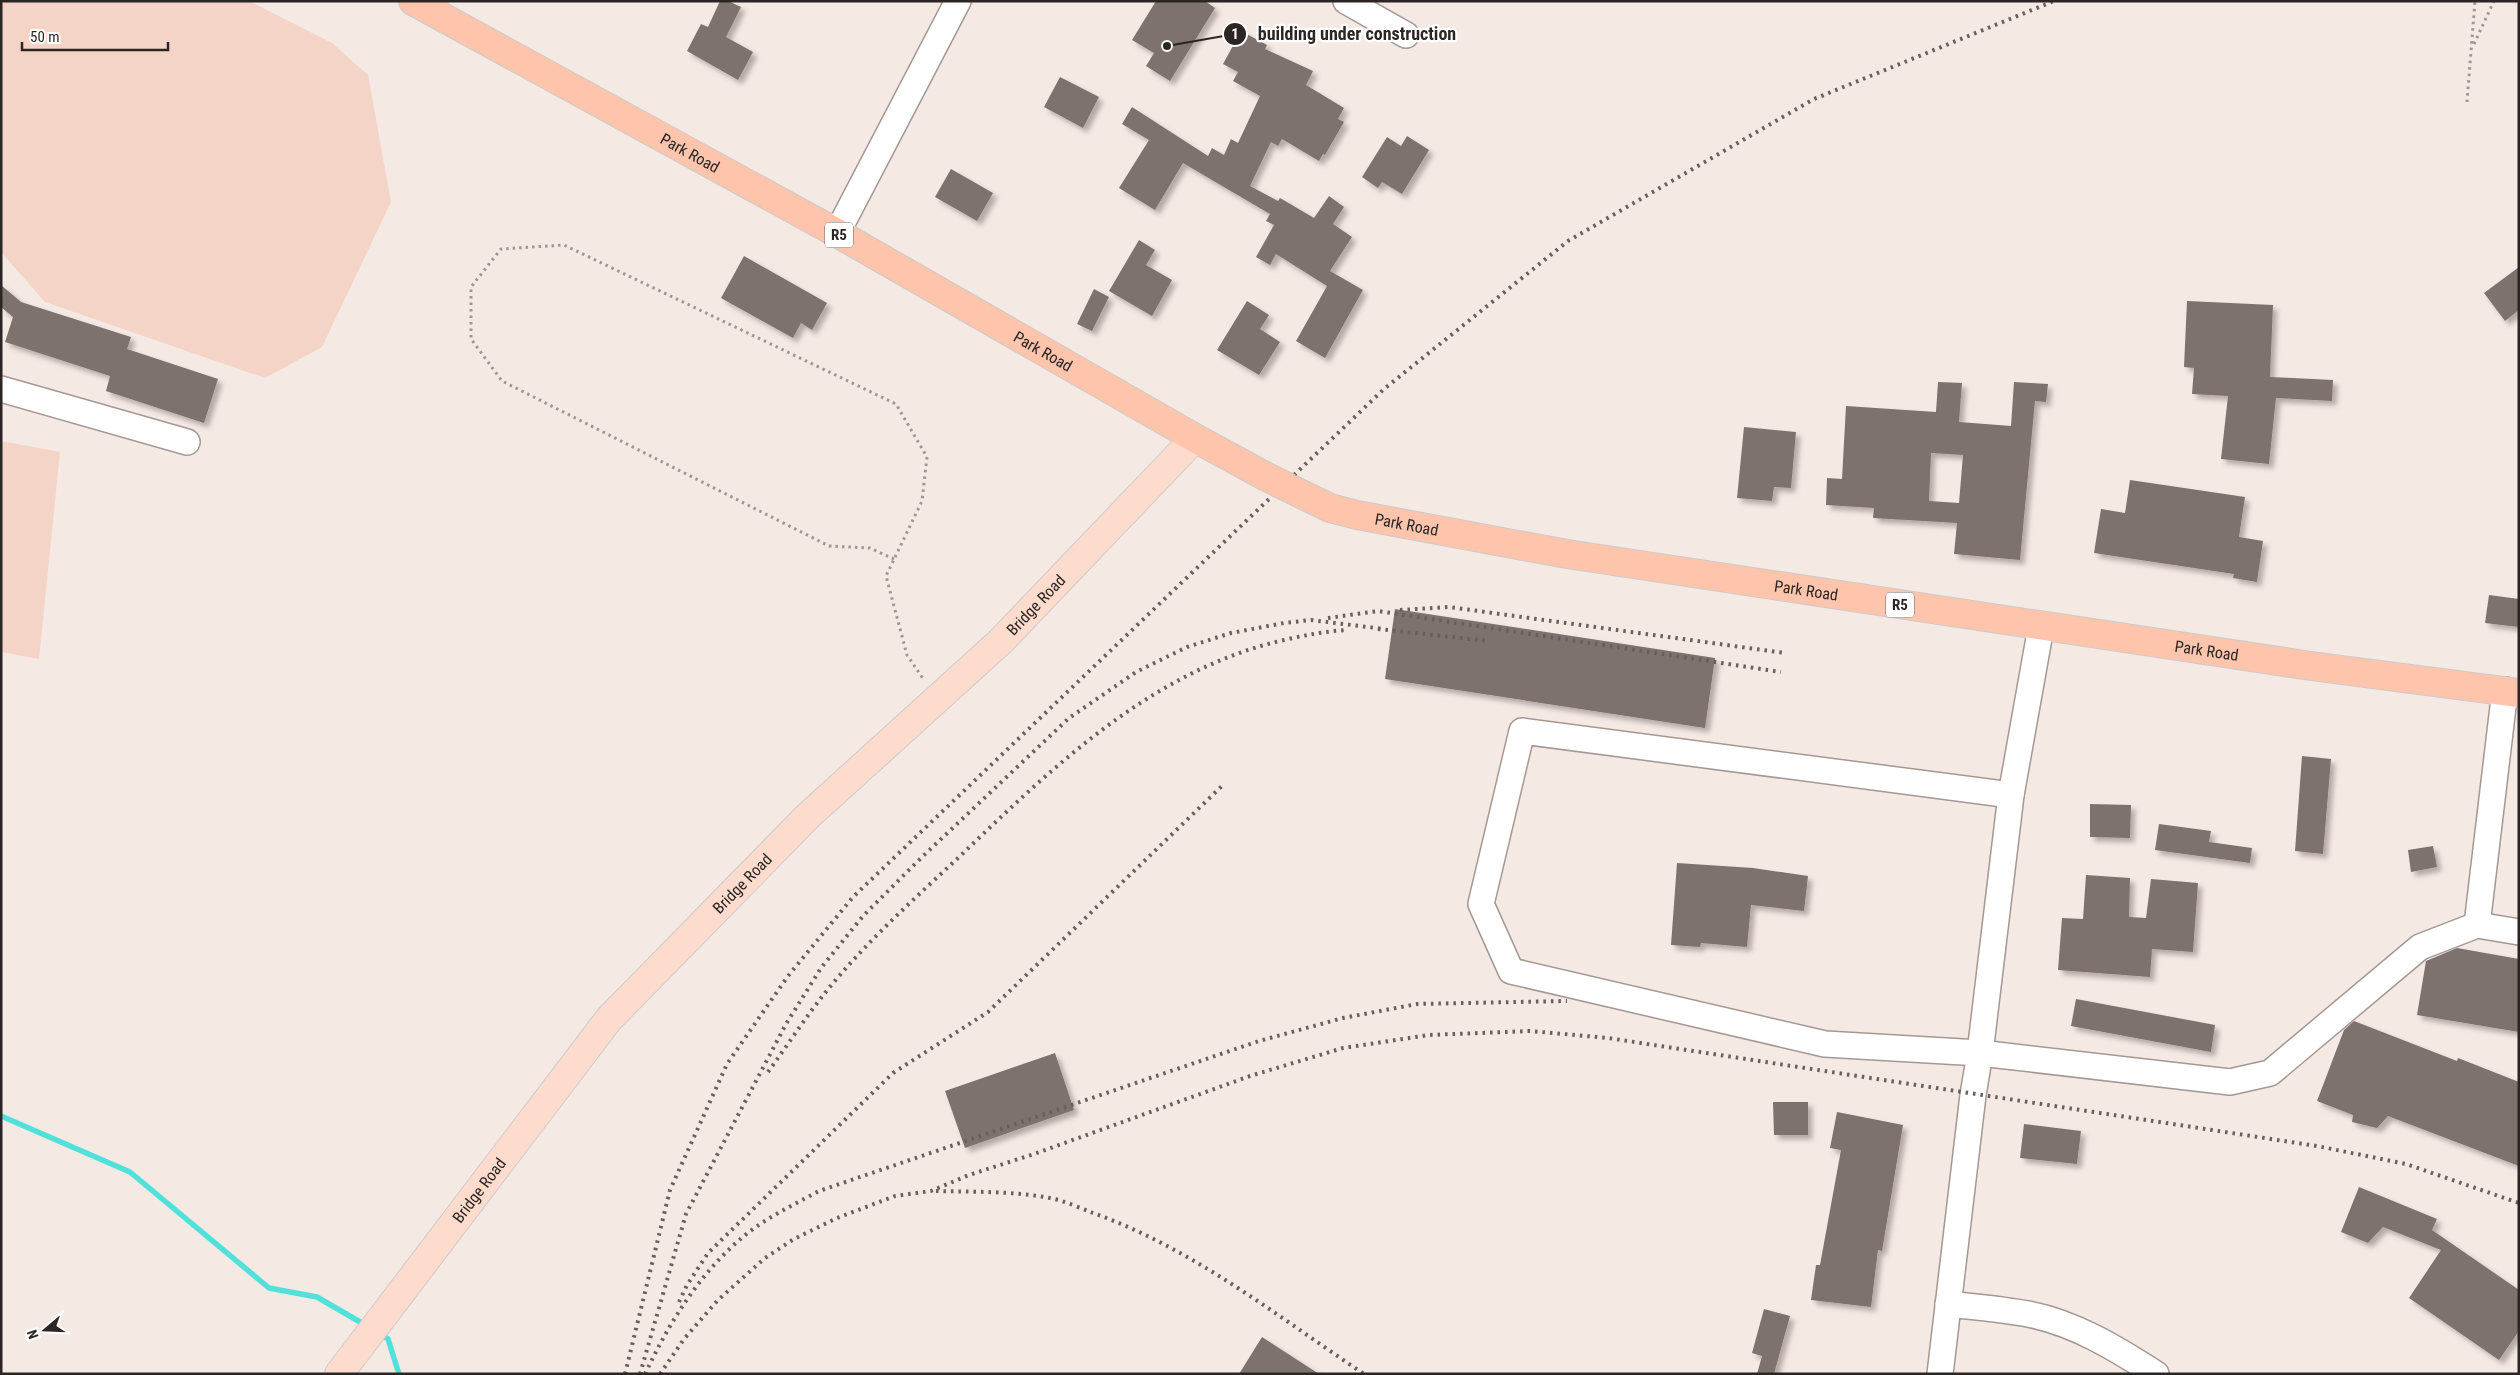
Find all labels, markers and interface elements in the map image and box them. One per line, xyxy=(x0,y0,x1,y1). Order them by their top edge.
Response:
callout: building under construction xyxy=(1223,17,1466,50)
scale bar xyxy=(22,20,169,52)
text: building under construction xyxy=(1258,23,1456,44)
text: 1 xyxy=(1231,25,1239,43)
text: 50 m xyxy=(30,28,60,46)
street label: Park Road xyxy=(657,129,723,176)
road number: R5 xyxy=(825,222,853,248)
street label: Park Road xyxy=(1011,327,1076,375)
street label: Park Road xyxy=(1373,509,1440,539)
street label: Bridge Road xyxy=(1002,571,1069,639)
street label: Park Road xyxy=(1773,576,1839,604)
road number: R5 xyxy=(1886,592,1914,618)
street label: Park Road xyxy=(2173,636,2240,664)
street label: Bridge Road xyxy=(708,849,776,917)
street label: Bridge Road xyxy=(448,1154,510,1226)
north arrow xyxy=(20,1305,70,1355)
text: N xyxy=(24,1328,42,1341)

